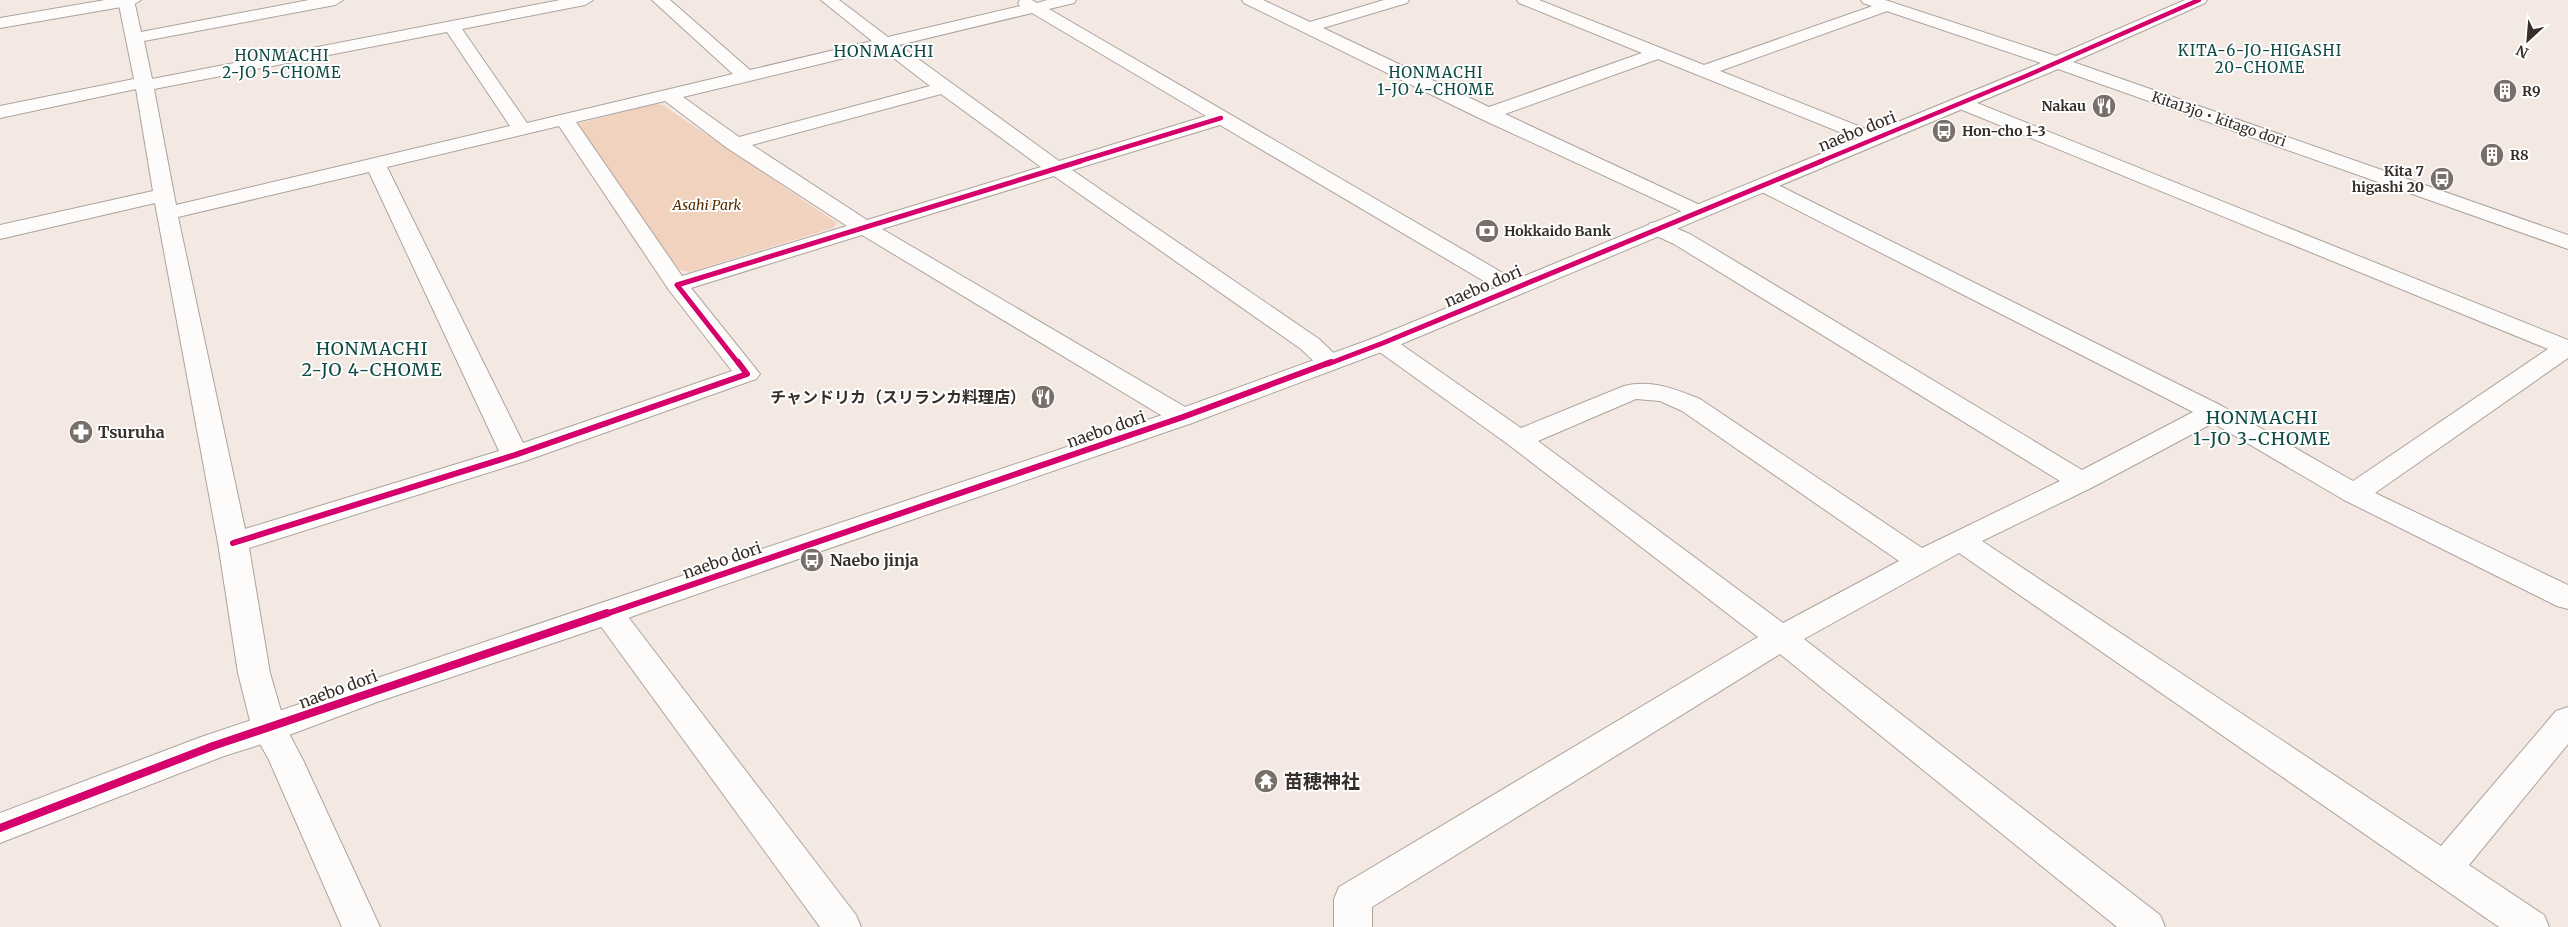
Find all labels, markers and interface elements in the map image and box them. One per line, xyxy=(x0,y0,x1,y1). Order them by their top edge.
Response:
north arrow xyxy=(2503,15,2553,65)
district label: HONMACHI xyxy=(833,41,935,61)
district label: KITA-6-JO-HIGASHI 20-CHOME xyxy=(2178,41,2342,77)
text: N xyxy=(2513,41,2531,62)
district label: HONMACHI 2-JO 5-CHOME xyxy=(222,46,342,82)
district label: HONMACHI 1-JO 4-CHOME xyxy=(1377,63,1495,99)
building icon: R9 xyxy=(2492,78,2518,104)
place label: R9 xyxy=(2522,82,2541,100)
street label: Kita13jo・kitago dori xyxy=(2149,88,2289,151)
restaurant icon: Nakau xyxy=(2091,93,2117,119)
place label: Nakau xyxy=(2042,97,2086,115)
street label: naebo dori xyxy=(1815,106,1899,156)
bus stop icon: Hon-cho 1-3 xyxy=(1931,118,1957,144)
place label: Hon-cho 1-3 xyxy=(1962,122,2046,140)
building icon: R8 xyxy=(2479,142,2505,168)
place label: R8 xyxy=(2510,146,2529,164)
place label: Kita 7 higashi 20 xyxy=(2352,162,2424,196)
bus stop icon: Kita 7 higashi 20 xyxy=(2429,166,2455,192)
park label: Asahi Park xyxy=(672,196,741,214)
bank icon: Hokkaido Bank xyxy=(1474,218,1500,244)
place label: Hokkaido Bank xyxy=(1504,222,1612,240)
street label: naebo dori xyxy=(1441,261,1525,311)
district label: HONMACHI 2-JO 4-CHOME xyxy=(301,337,443,381)
restaurant icon: チャンドリカ（スリランカ料理店） xyxy=(1030,384,1056,410)
place label: チャンドリカ（スリランカ料理店） xyxy=(770,387,1026,407)
street label: naebo dori xyxy=(1064,406,1148,452)
district label: HONMACHI 1-JO 3-CHOME xyxy=(2193,406,2331,450)
pharmacy icon: Tsuruha xyxy=(68,419,94,445)
place label: Tsuruha xyxy=(98,422,165,442)
street label: naebo dori xyxy=(680,537,764,583)
bus stop icon: Naebo jinja xyxy=(799,547,825,573)
place label: Naebo jinja xyxy=(830,550,919,570)
street label: naebo dori xyxy=(296,666,380,712)
temple icon: 苗穂神社 xyxy=(1253,768,1279,794)
place label: 苗穂神社 xyxy=(1284,769,1360,793)

